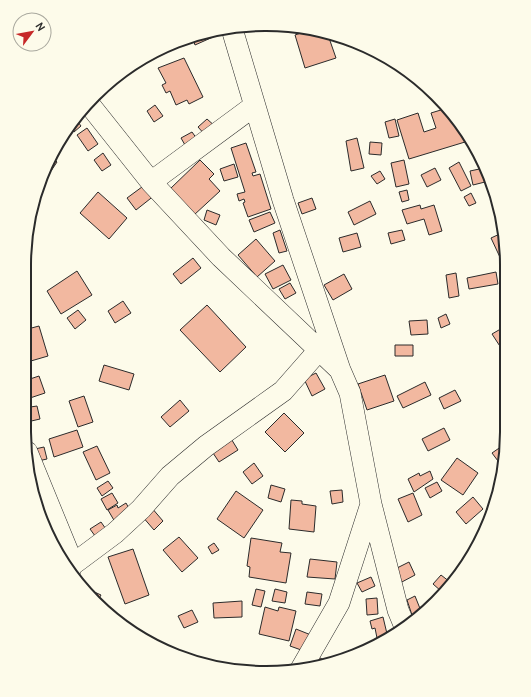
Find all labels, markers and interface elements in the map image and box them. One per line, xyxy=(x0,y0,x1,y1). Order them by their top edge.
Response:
north arrow xyxy=(12,12,52,52)
text: N xyxy=(32,20,48,34)

